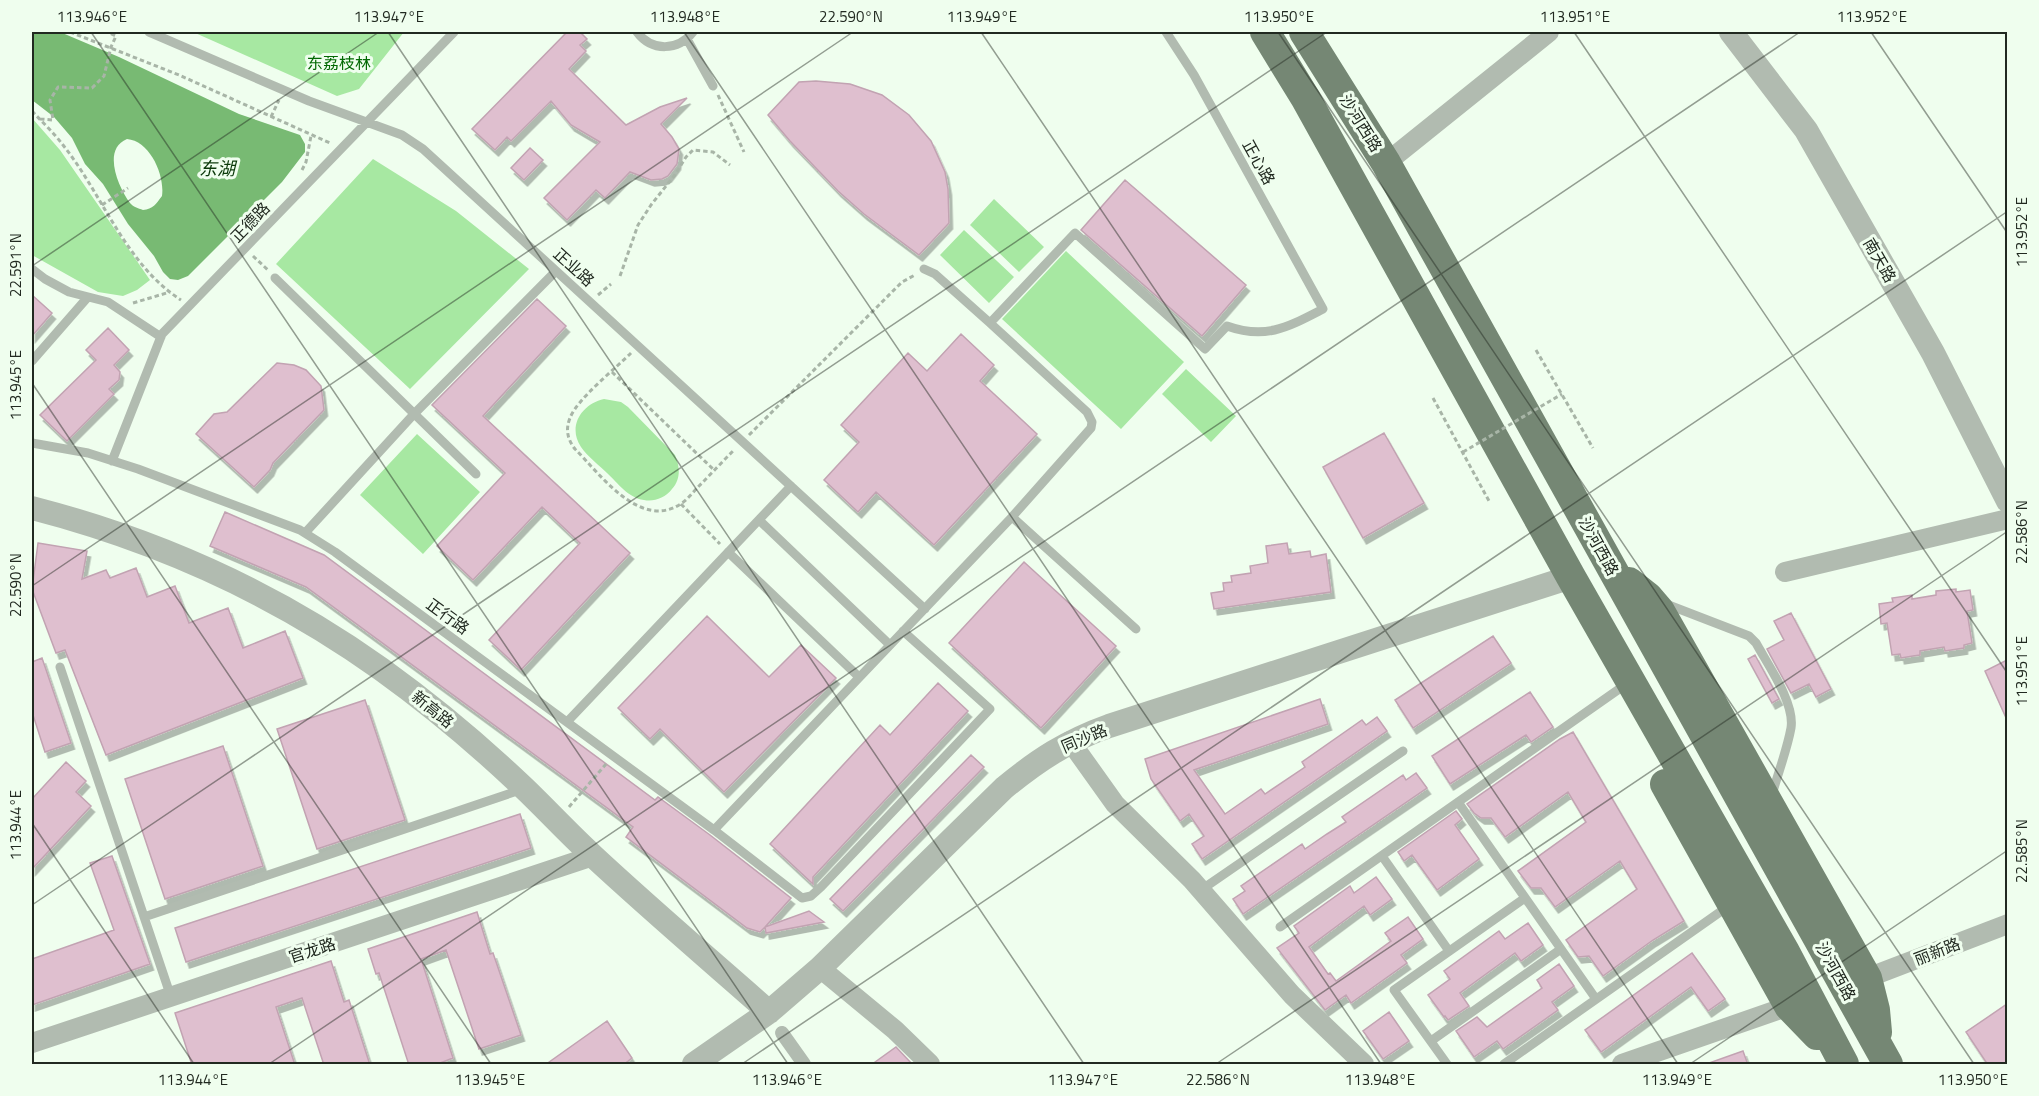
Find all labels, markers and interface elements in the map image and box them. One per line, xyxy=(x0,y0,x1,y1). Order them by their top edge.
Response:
text: 113.946°E xyxy=(57,5,127,28)
text: 113.947°E xyxy=(354,5,424,28)
text: 113.948°E xyxy=(650,5,720,28)
text: 22.590°N xyxy=(819,5,883,28)
text: 113.949°E xyxy=(947,5,1017,28)
text: 113.950°E xyxy=(1244,5,1314,28)
text: 113.951°E xyxy=(1540,5,1610,28)
text: 113.952°E xyxy=(1837,5,1907,28)
park label: 东荔枝林 xyxy=(307,51,371,75)
street label: 沙河西路 xyxy=(1334,89,1388,157)
street label: 正心路 xyxy=(1237,135,1281,189)
water label: 东湖 xyxy=(199,155,238,182)
street label: 正德路 xyxy=(225,196,275,248)
text: 113.952°E xyxy=(2010,197,2033,267)
text: 22.591°N xyxy=(4,233,27,297)
street label: 南天路 xyxy=(1858,233,1902,287)
street label: 正业路 xyxy=(548,242,600,292)
text: 113.945°E xyxy=(4,350,27,420)
text: 22.586°N xyxy=(2010,500,2033,564)
street label: 沙河西路 xyxy=(1573,512,1625,580)
text: 22.590°N xyxy=(4,553,27,617)
street label: 正行路 xyxy=(422,592,474,640)
text: 113.951°E xyxy=(2010,636,2033,706)
street label: 新高路 xyxy=(407,685,459,733)
street label: 同沙路 xyxy=(1057,718,1111,758)
text: 113.944°E xyxy=(4,790,27,860)
text: 22.585°N xyxy=(2010,819,2033,883)
street label: 官龙路 xyxy=(285,931,339,969)
street label: 丽新路 xyxy=(1910,931,1964,971)
street label: 沙河西路 xyxy=(1810,937,1862,1005)
text: 113.944°E xyxy=(158,1068,228,1091)
text: 113.945°E xyxy=(455,1068,525,1091)
text: 113.946°E xyxy=(752,1068,822,1091)
text: 113.947°E xyxy=(1048,1068,1118,1091)
text: 22.586°N xyxy=(1186,1068,1250,1091)
text: 113.948°E xyxy=(1345,1068,1415,1091)
text: 113.949°E xyxy=(1642,1068,1712,1091)
text: 113.950°E xyxy=(1938,1068,2008,1091)

